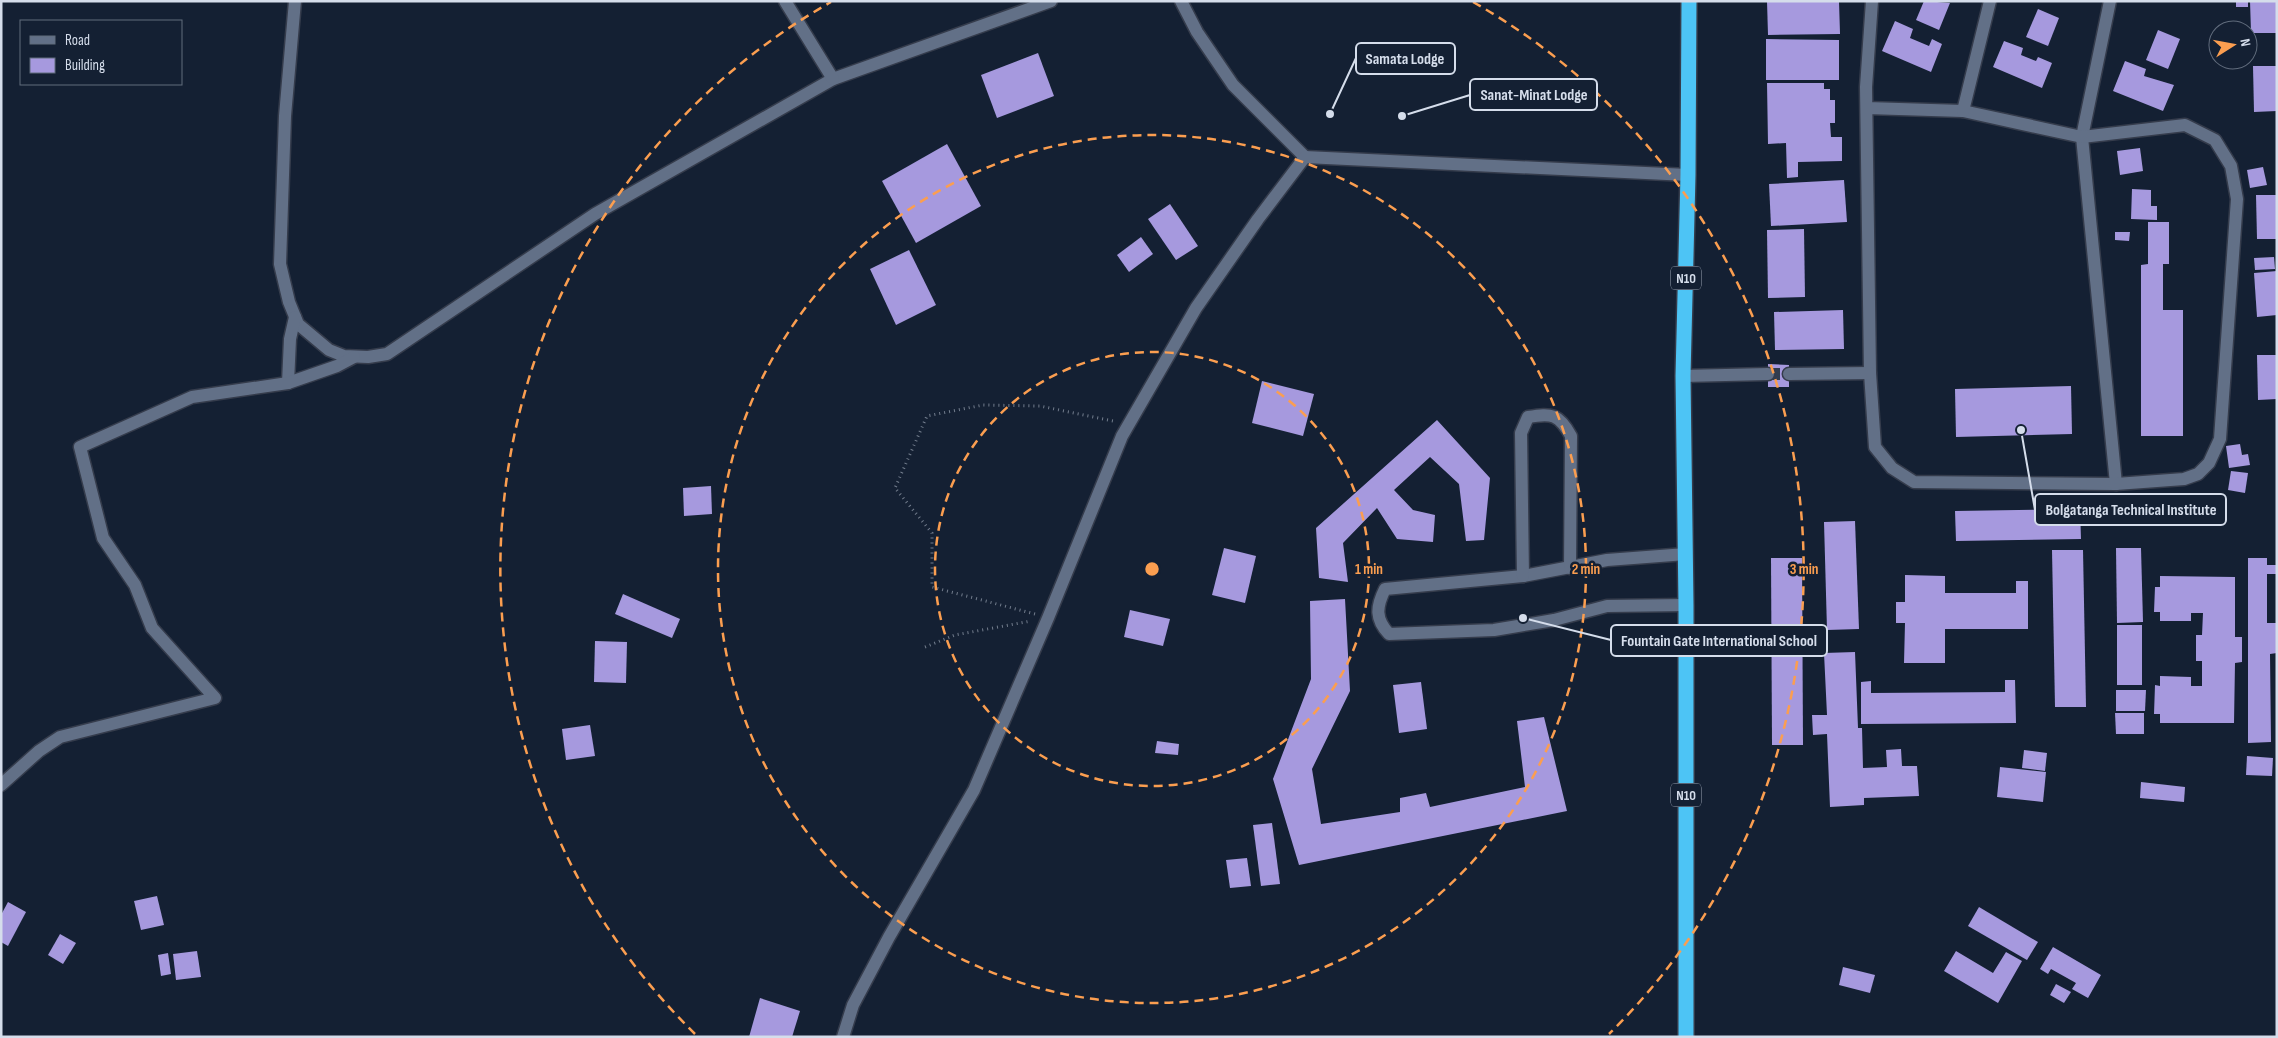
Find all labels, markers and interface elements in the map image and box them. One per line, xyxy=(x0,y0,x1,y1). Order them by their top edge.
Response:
legend xyxy=(20,20,182,85)
north arrow xyxy=(2208,20,2258,70)
text: Road xyxy=(65,31,90,50)
text: N xyxy=(2236,37,2254,48)
callout: Samata Lodge xyxy=(1356,43,1455,74)
text: Samata Lodge xyxy=(1366,50,1445,69)
text: Building xyxy=(65,56,105,75)
callout: Sanat-Minat Lodge xyxy=(1470,79,1597,110)
text: Sanat-Minat Lodge xyxy=(1480,86,1588,105)
road number: N10 xyxy=(1671,266,1701,290)
callout: Bolgatanga Technical Institute xyxy=(2035,494,2226,525)
text: Bolgatanga Technical Institute xyxy=(2045,501,2217,520)
centre of rings xyxy=(1143,560,1161,578)
text: 1 min xyxy=(1355,560,1383,579)
text: 2 min xyxy=(1572,560,1600,579)
text: 3 min xyxy=(1790,560,1818,579)
callout: Fountain Gate International School xyxy=(1611,625,1827,656)
text: Fountain Gate International School xyxy=(1621,632,1817,651)
road number: N10 xyxy=(1671,784,1701,806)

